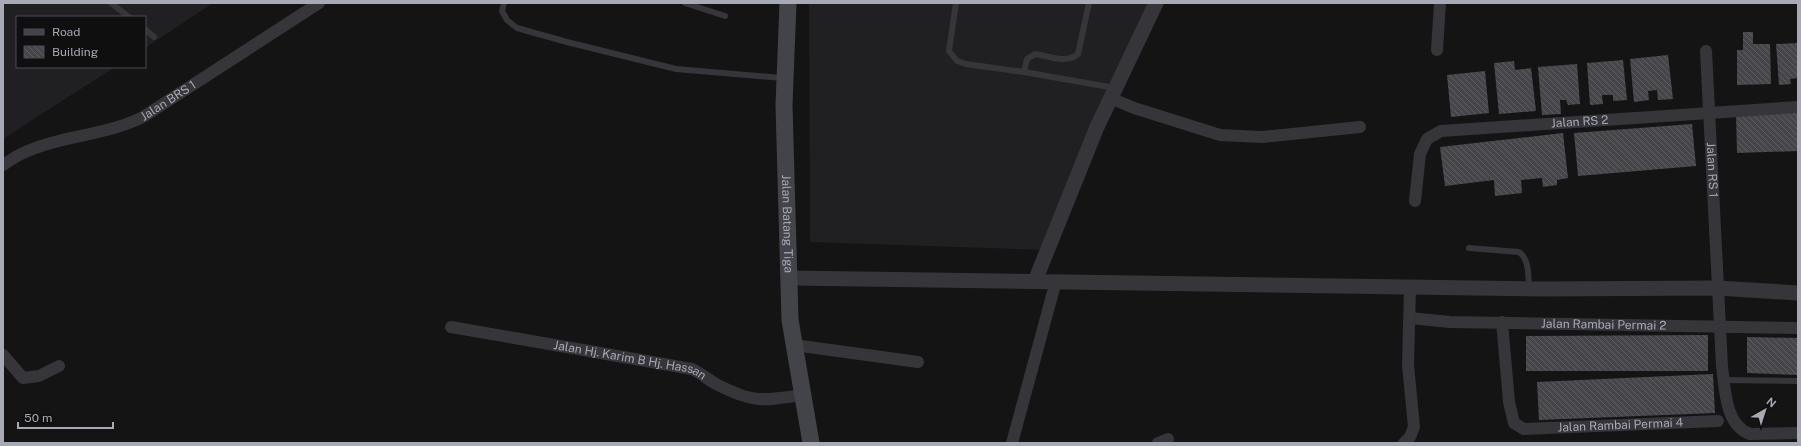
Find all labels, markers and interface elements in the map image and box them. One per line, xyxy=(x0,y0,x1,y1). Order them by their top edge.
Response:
legend xyxy=(16,16,146,68)
text: Road xyxy=(52,25,80,39)
text: Building xyxy=(52,45,98,59)
street label: Jalan BRS 1 xyxy=(138,78,199,124)
street label: Jalan RS 2 xyxy=(1551,113,1609,131)
street label: Jalan RS 1 xyxy=(1704,142,1720,198)
street label: Jalan Batang Tiga xyxy=(779,174,796,273)
street label: Jalan Rambai Permai 2 xyxy=(1541,317,1666,333)
street label: Jalan Hj. Karim B Hj. Hassan xyxy=(553,338,709,383)
north arrow xyxy=(1745,390,1785,430)
text: N xyxy=(1764,395,1778,410)
scale bar xyxy=(18,404,113,430)
text: 50 m xyxy=(24,411,52,425)
street label: Jalan Rambai Permai 4 xyxy=(1557,415,1684,435)

